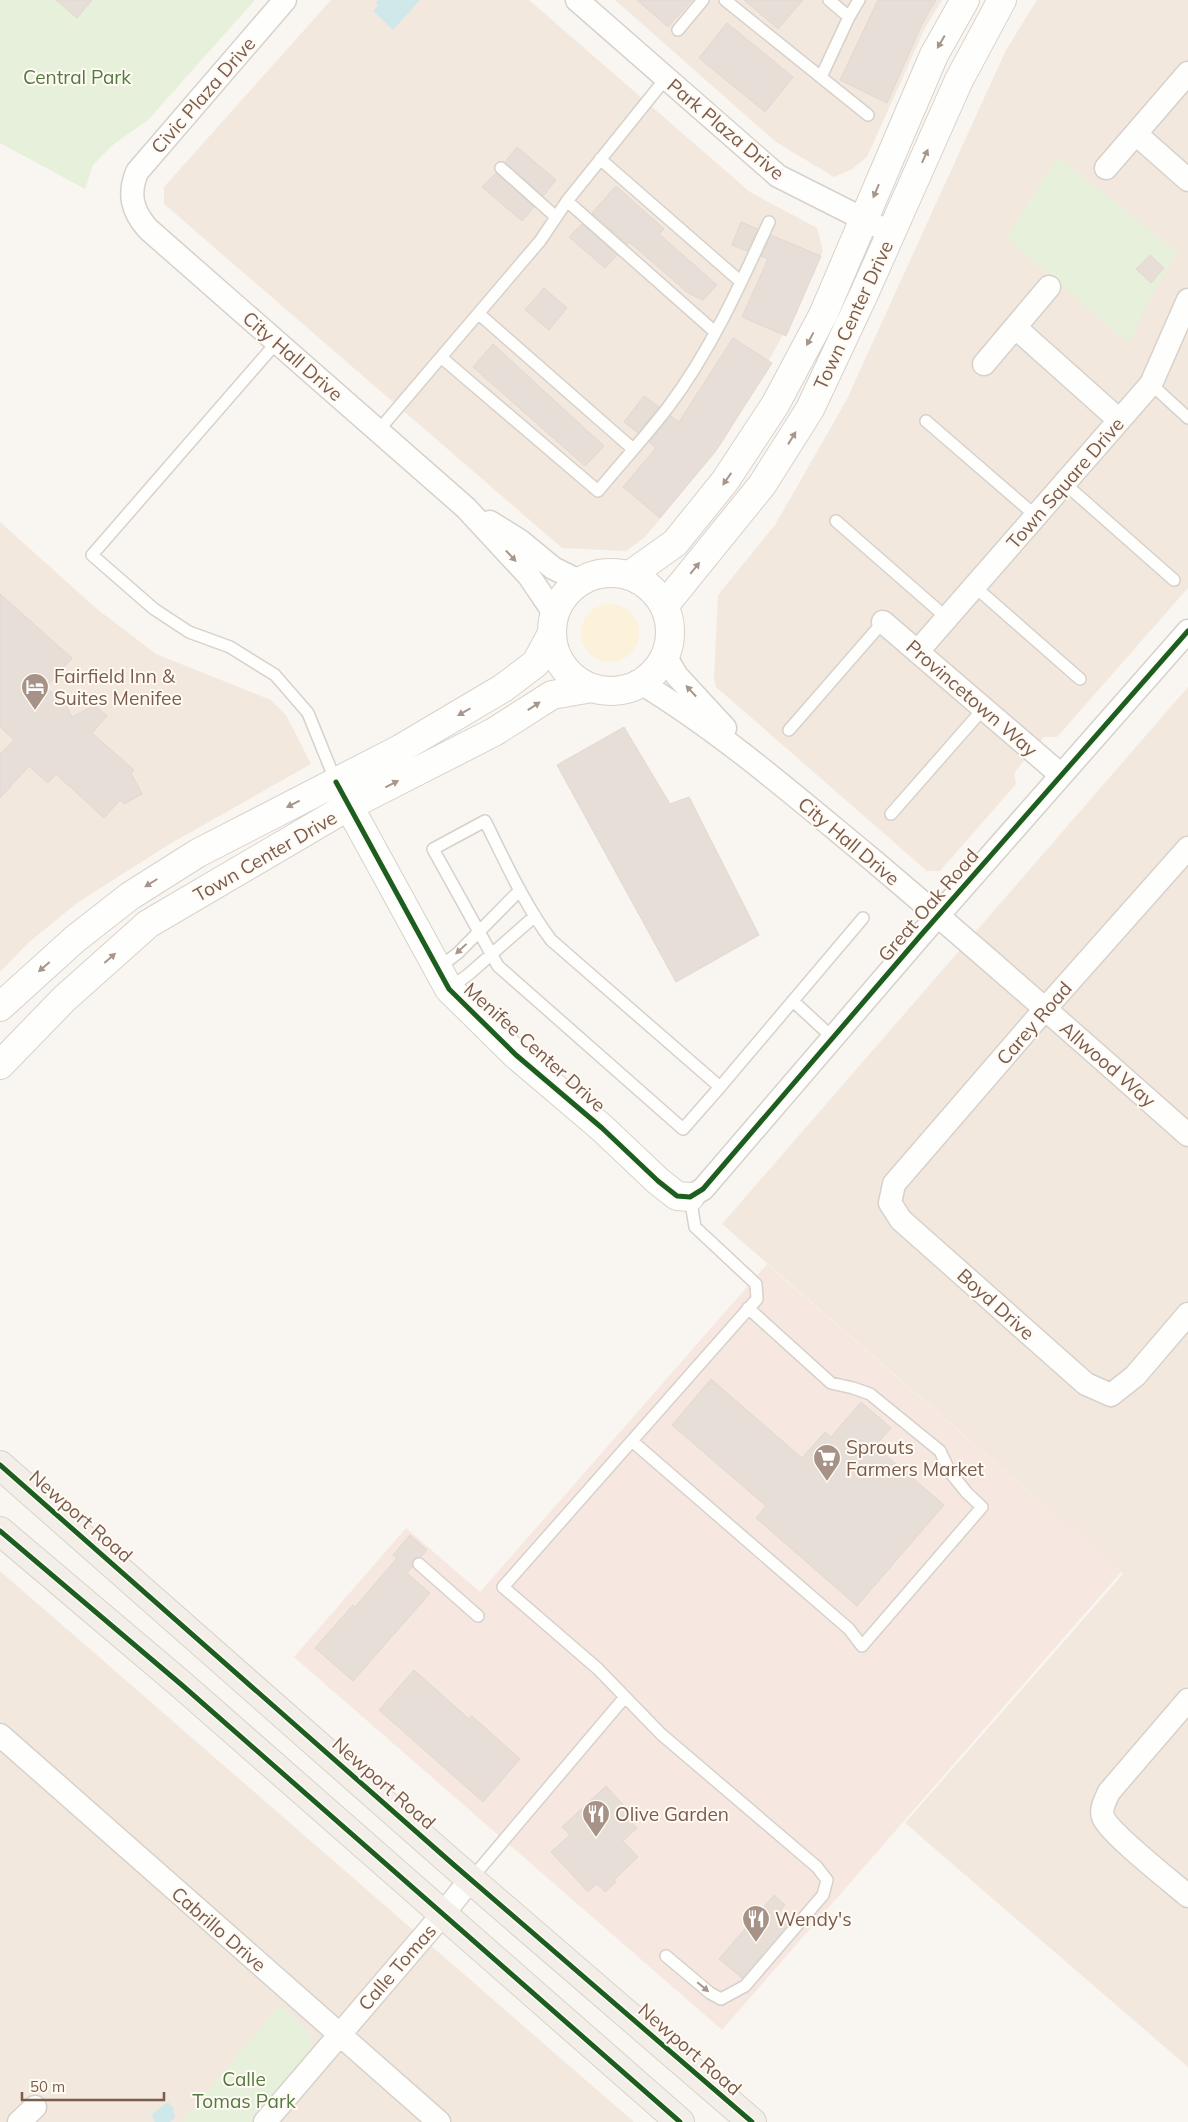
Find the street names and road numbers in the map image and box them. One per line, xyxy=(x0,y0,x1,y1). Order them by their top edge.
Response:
street label: Civic Plaza Drive xyxy=(146,32,260,158)
street label: Park Plaza Drive xyxy=(663,73,789,185)
street label: Town Center Drive xyxy=(808,237,898,393)
street label: City Hall Drive xyxy=(238,306,348,406)
street label: Town Square Drive xyxy=(1001,412,1129,554)
street label: Provincetown Way xyxy=(901,634,1043,762)
street label: City Hall Drive xyxy=(793,792,905,890)
street label: Town Center Drive xyxy=(189,805,341,907)
street label: Great Oak Road xyxy=(873,844,983,966)
street label: Carey Road xyxy=(991,976,1077,1070)
street label: Menifee Center Drive xyxy=(459,977,611,1117)
street label: Allwood Way xyxy=(1055,1016,1161,1112)
street label: Boyd Drive xyxy=(952,1263,1040,1345)
street label: Newport Road xyxy=(25,1465,137,1567)
street label: Newport Road xyxy=(328,1732,440,1834)
street label: Cabrillo Drive xyxy=(167,1881,271,1977)
street label: Calle Tomas xyxy=(353,1919,441,2015)
street label: Newport Road xyxy=(634,1998,746,2100)

